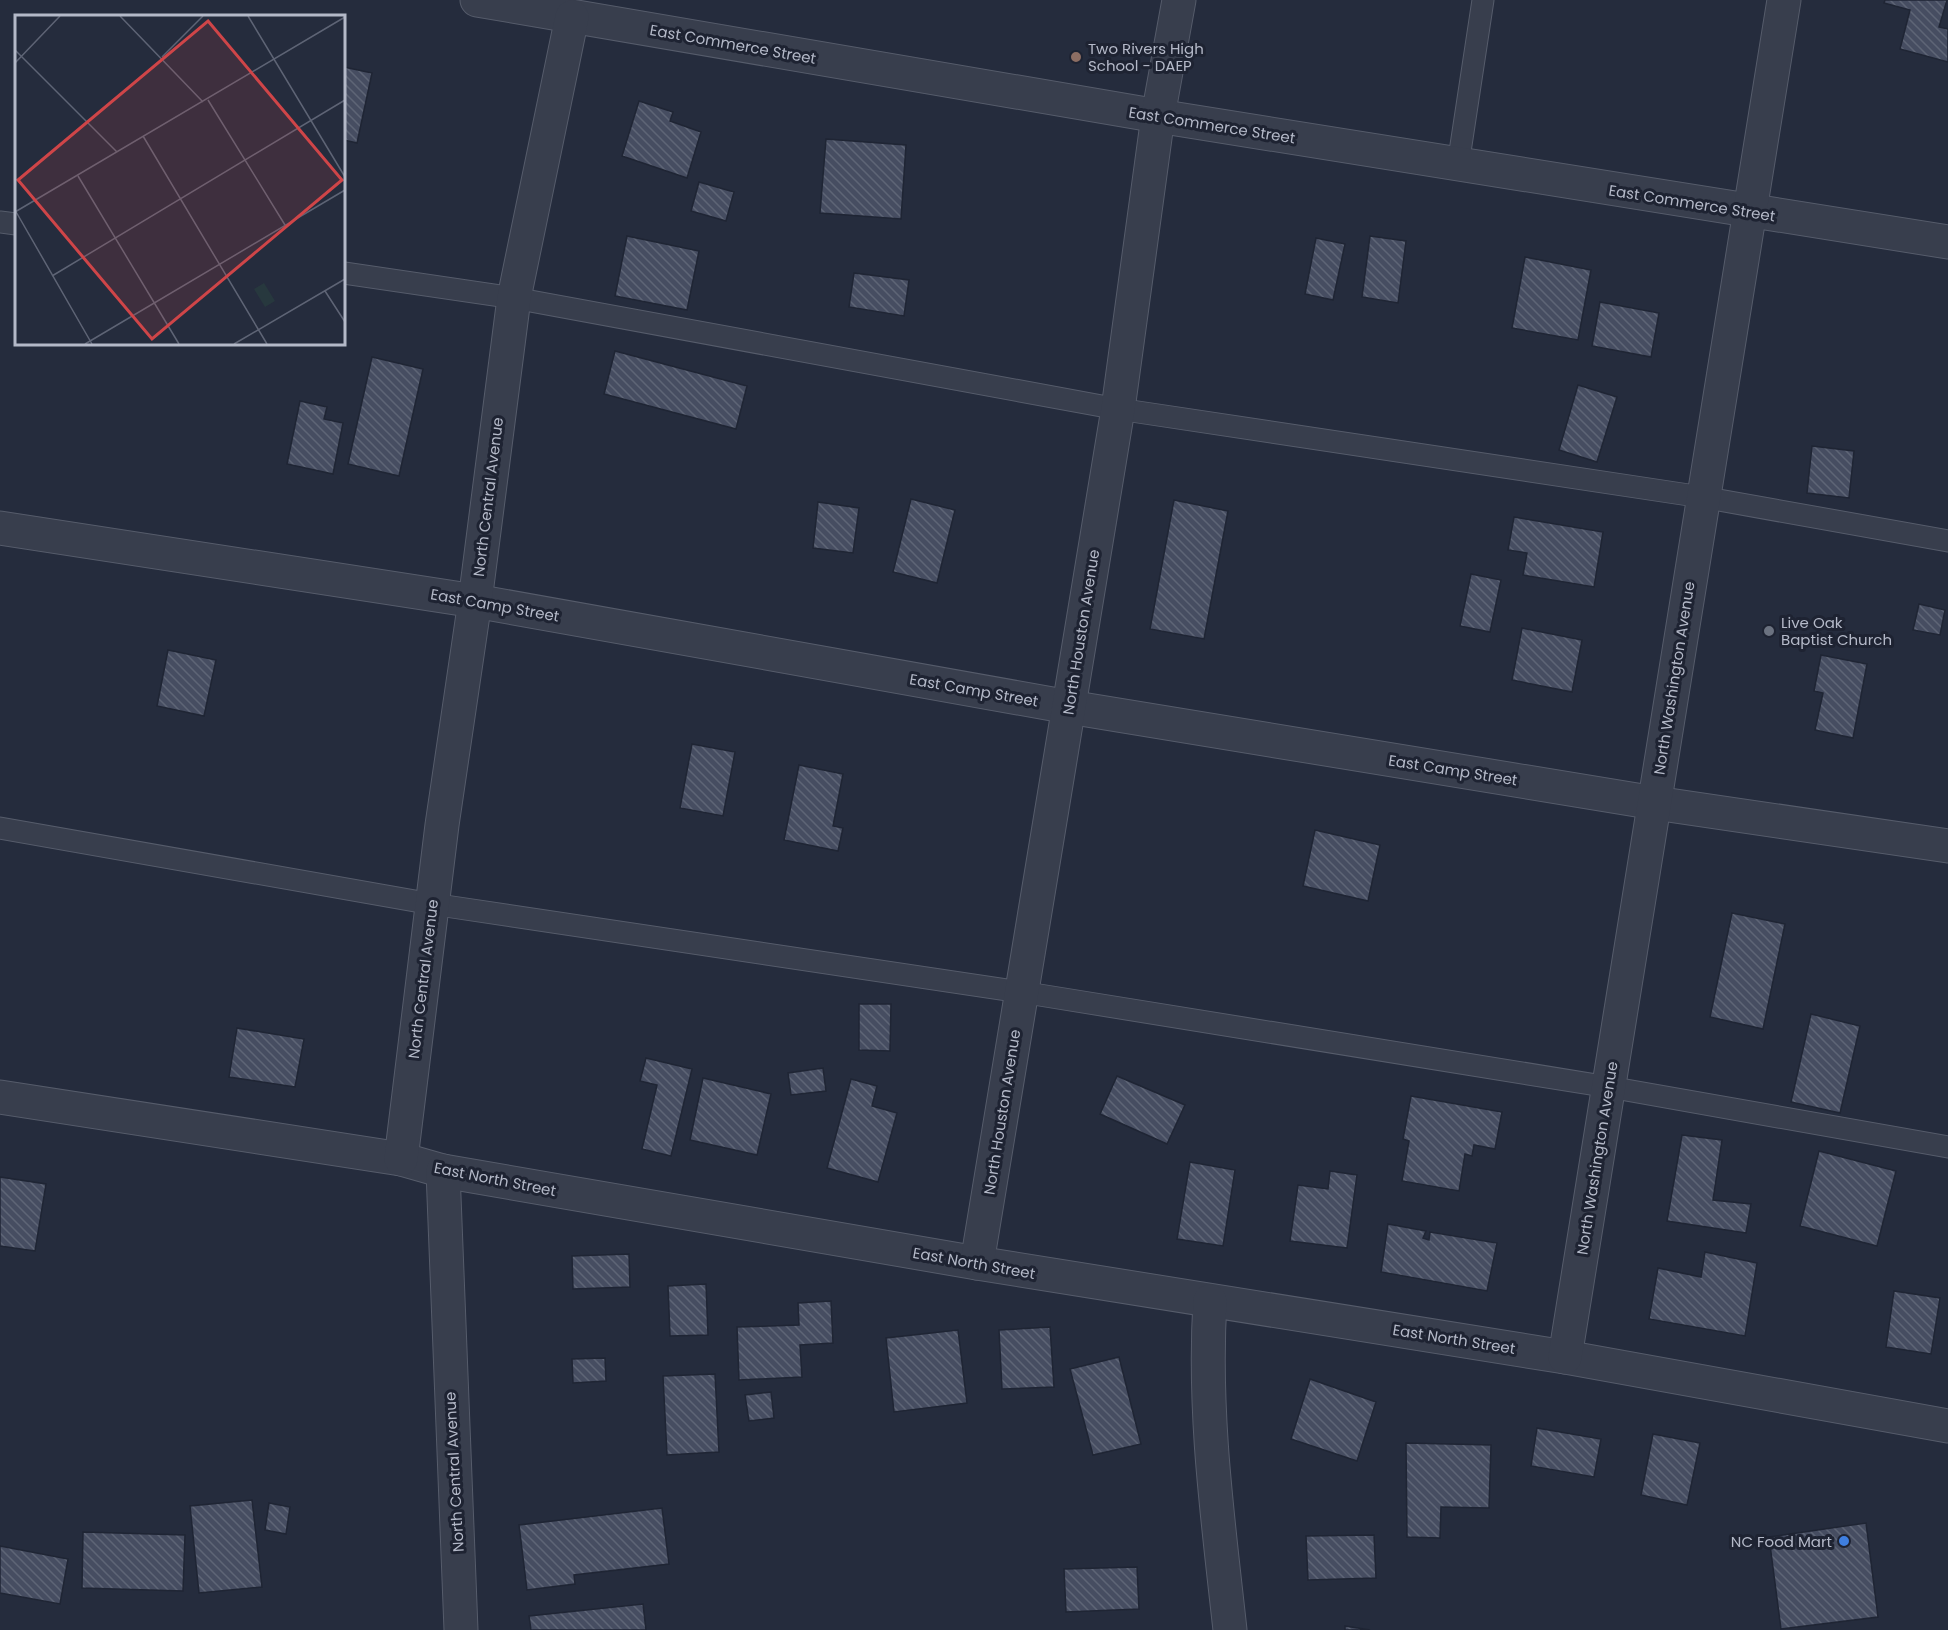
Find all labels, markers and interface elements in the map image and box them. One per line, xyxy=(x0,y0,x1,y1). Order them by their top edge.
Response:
inset map xyxy=(15,15,345,345)
street label: East Commerce Street xyxy=(648,19,818,69)
place label: Two Rivers High School - DAEP xyxy=(1088,38,1204,76)
marker: Two Rivers High School - DAEP xyxy=(1069,50,1083,64)
street label: East Commerce Street xyxy=(1127,101,1297,149)
street label: East Commerce Street xyxy=(1607,179,1777,227)
street label: North Central Avenue xyxy=(468,416,508,578)
street label: North Houston Avenue xyxy=(1058,548,1104,716)
street label: North Washington Avenue xyxy=(1648,580,1700,776)
street label: East Camp Street xyxy=(429,583,561,627)
place label: Live Oak Baptist Church xyxy=(1781,612,1892,650)
marker: Live Oak Baptist Church xyxy=(1762,624,1776,638)
street label: East Camp Street xyxy=(908,668,1040,712)
street label: East Camp Street xyxy=(1387,749,1519,791)
street label: North Central Avenue xyxy=(403,898,443,1060)
street label: North Houston Avenue xyxy=(979,1028,1025,1196)
street label: North Washington Avenue xyxy=(1571,1060,1623,1256)
street label: East North Street xyxy=(432,1157,558,1201)
street label: East North Street xyxy=(911,1242,1037,1284)
street label: East North Street xyxy=(1391,1319,1517,1359)
street label: North Central Avenue xyxy=(439,1391,469,1553)
place label: NC Food Mart xyxy=(1731,1531,1832,1552)
marker: NC Food Mart xyxy=(1837,1534,1851,1548)

